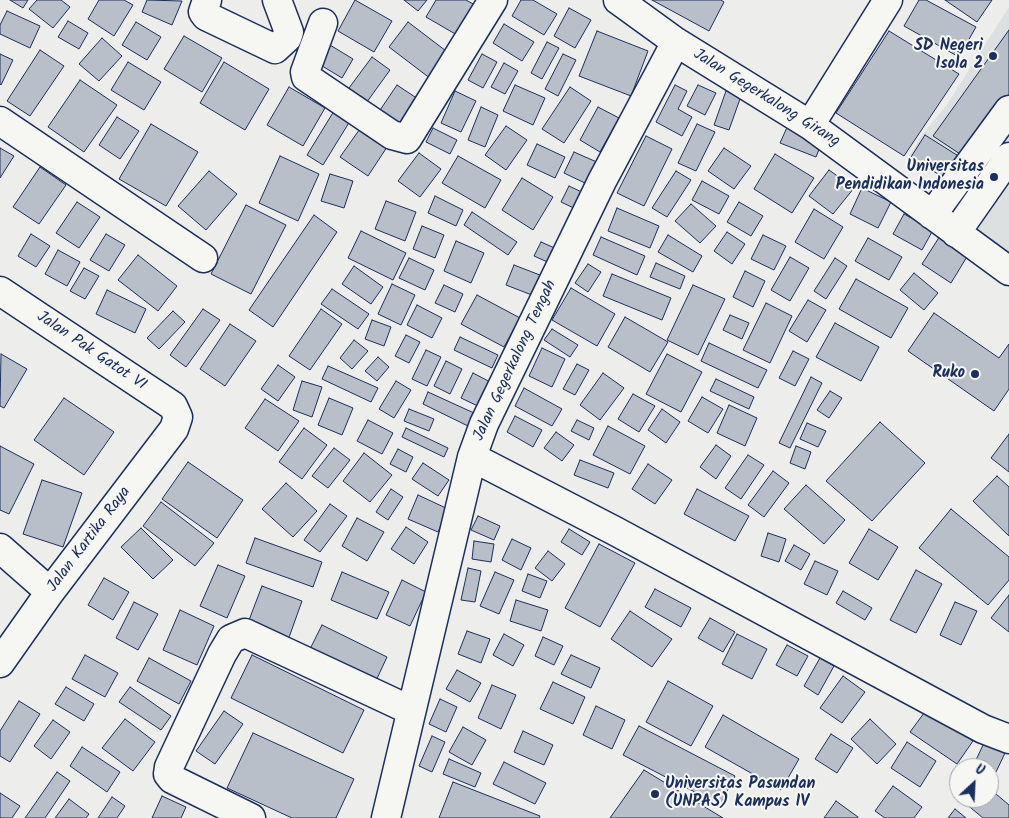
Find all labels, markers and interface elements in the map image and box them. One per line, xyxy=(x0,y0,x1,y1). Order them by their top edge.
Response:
place label: SD Negeri Isola 2 xyxy=(914,37,983,75)
street label: Jalan Gegerkalong Girang xyxy=(689,46,843,152)
marker: SD Negeri Isola 2 xyxy=(987,50,999,62)
place label: Universitas Pendidikan Indonesia xyxy=(836,158,984,196)
marker: Universitas Pendidikan Indonesia xyxy=(988,171,1000,183)
street label: Jalan Gegerkalong Tengah xyxy=(470,278,562,444)
street label: Jalan Pak Gatot VI xyxy=(32,308,150,396)
place label: Ruko xyxy=(932,364,965,384)
marker: Ruko xyxy=(969,368,981,380)
street label: Jalan Kartika Raya xyxy=(44,484,136,596)
north arrow xyxy=(949,758,999,808)
text: U xyxy=(971,759,988,782)
place label: Universitas Pasundan (UNPAS) Kampus IV xyxy=(665,775,815,813)
marker: Universitas Pasundan (UNPAS) Kampus IV xyxy=(649,788,661,800)

